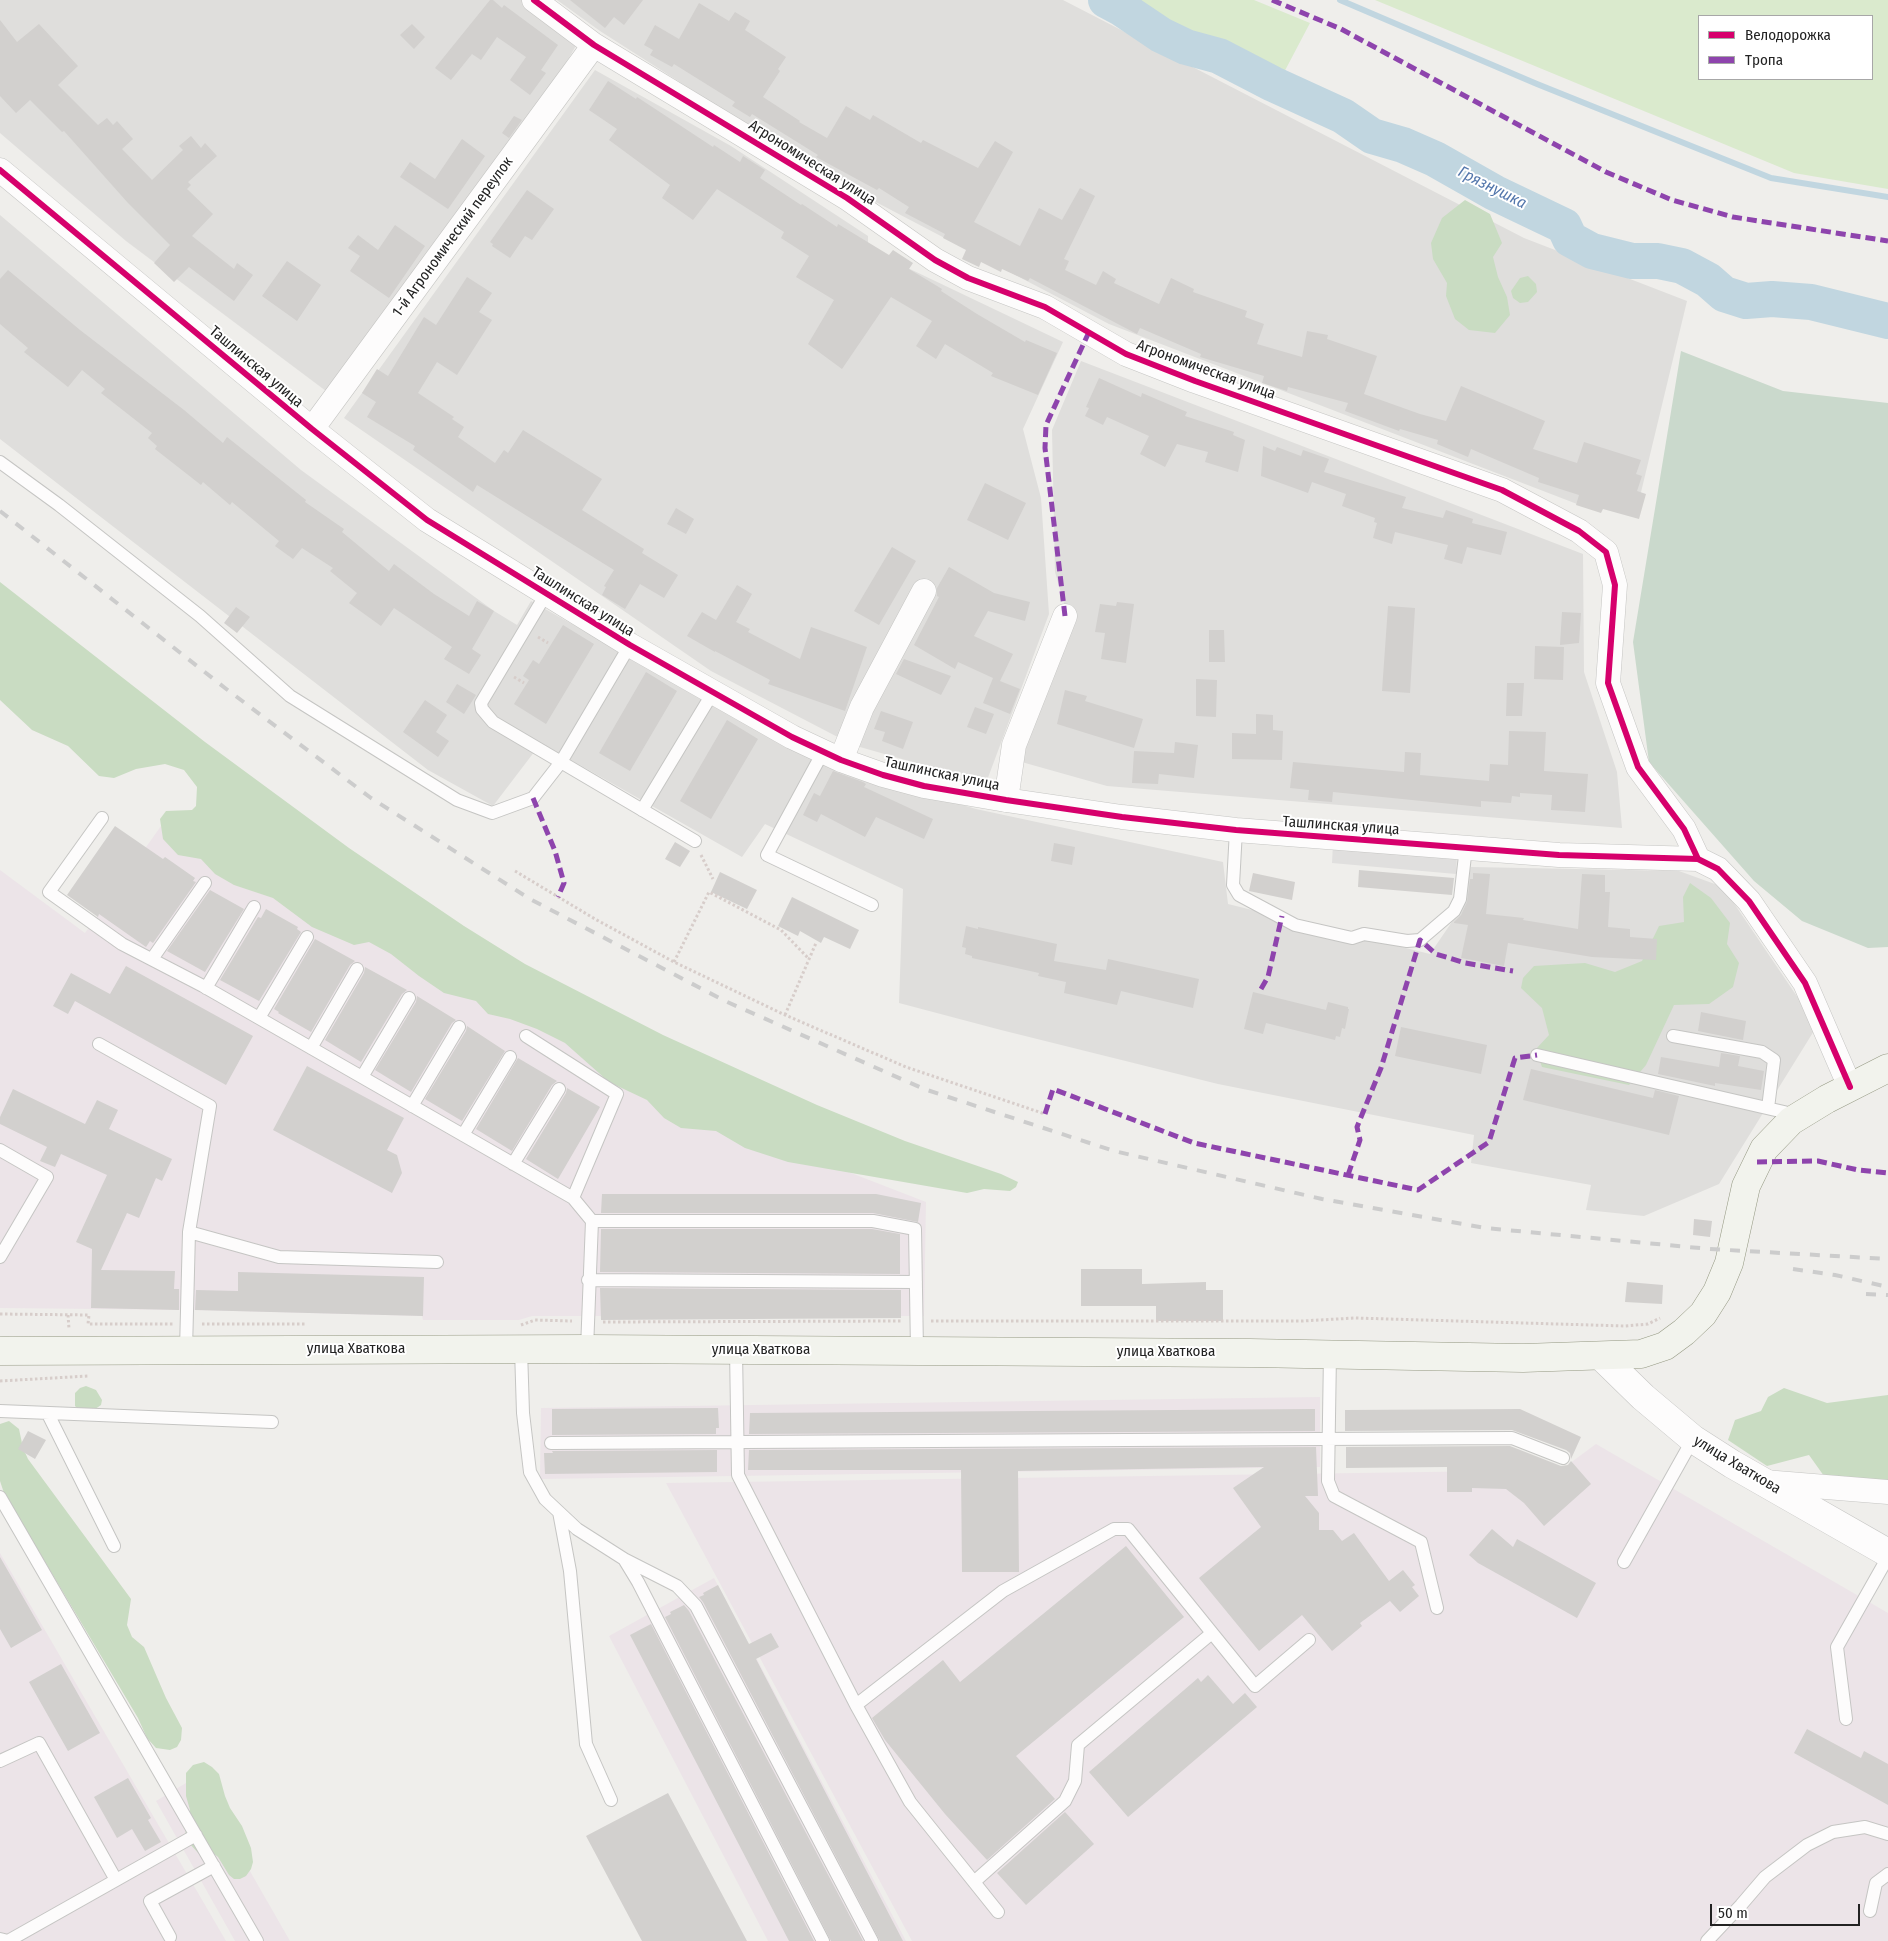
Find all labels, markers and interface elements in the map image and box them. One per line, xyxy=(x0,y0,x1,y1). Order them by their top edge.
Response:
legend xyxy=(1698,15,1873,80)
text: Велодорожка xyxy=(1745,26,1831,44)
text: Тропа xyxy=(1745,51,1783,69)
street label: Агрономическая улица xyxy=(745,117,879,209)
street label: 1-й Агрономический переулок xyxy=(389,153,517,321)
water label: Грязнушка xyxy=(1455,163,1529,213)
street label: Ташлинская улица xyxy=(205,322,307,412)
street label: Агрономическая улица xyxy=(1134,336,1278,404)
street label: Ташлинская улица xyxy=(529,563,637,641)
street label: Ташлинская улица xyxy=(883,753,1001,795)
street label: Ташлинская улица xyxy=(1282,813,1400,839)
street label: улица Хваткова xyxy=(307,1340,405,1358)
street label: улица Хваткова xyxy=(712,1341,810,1359)
street label: улица Хваткова xyxy=(1117,1343,1215,1361)
street label: улица Хваткова xyxy=(1690,1432,1784,1498)
scale bar xyxy=(1713,1894,1863,1926)
text: 50 m xyxy=(1718,1904,1748,1922)

